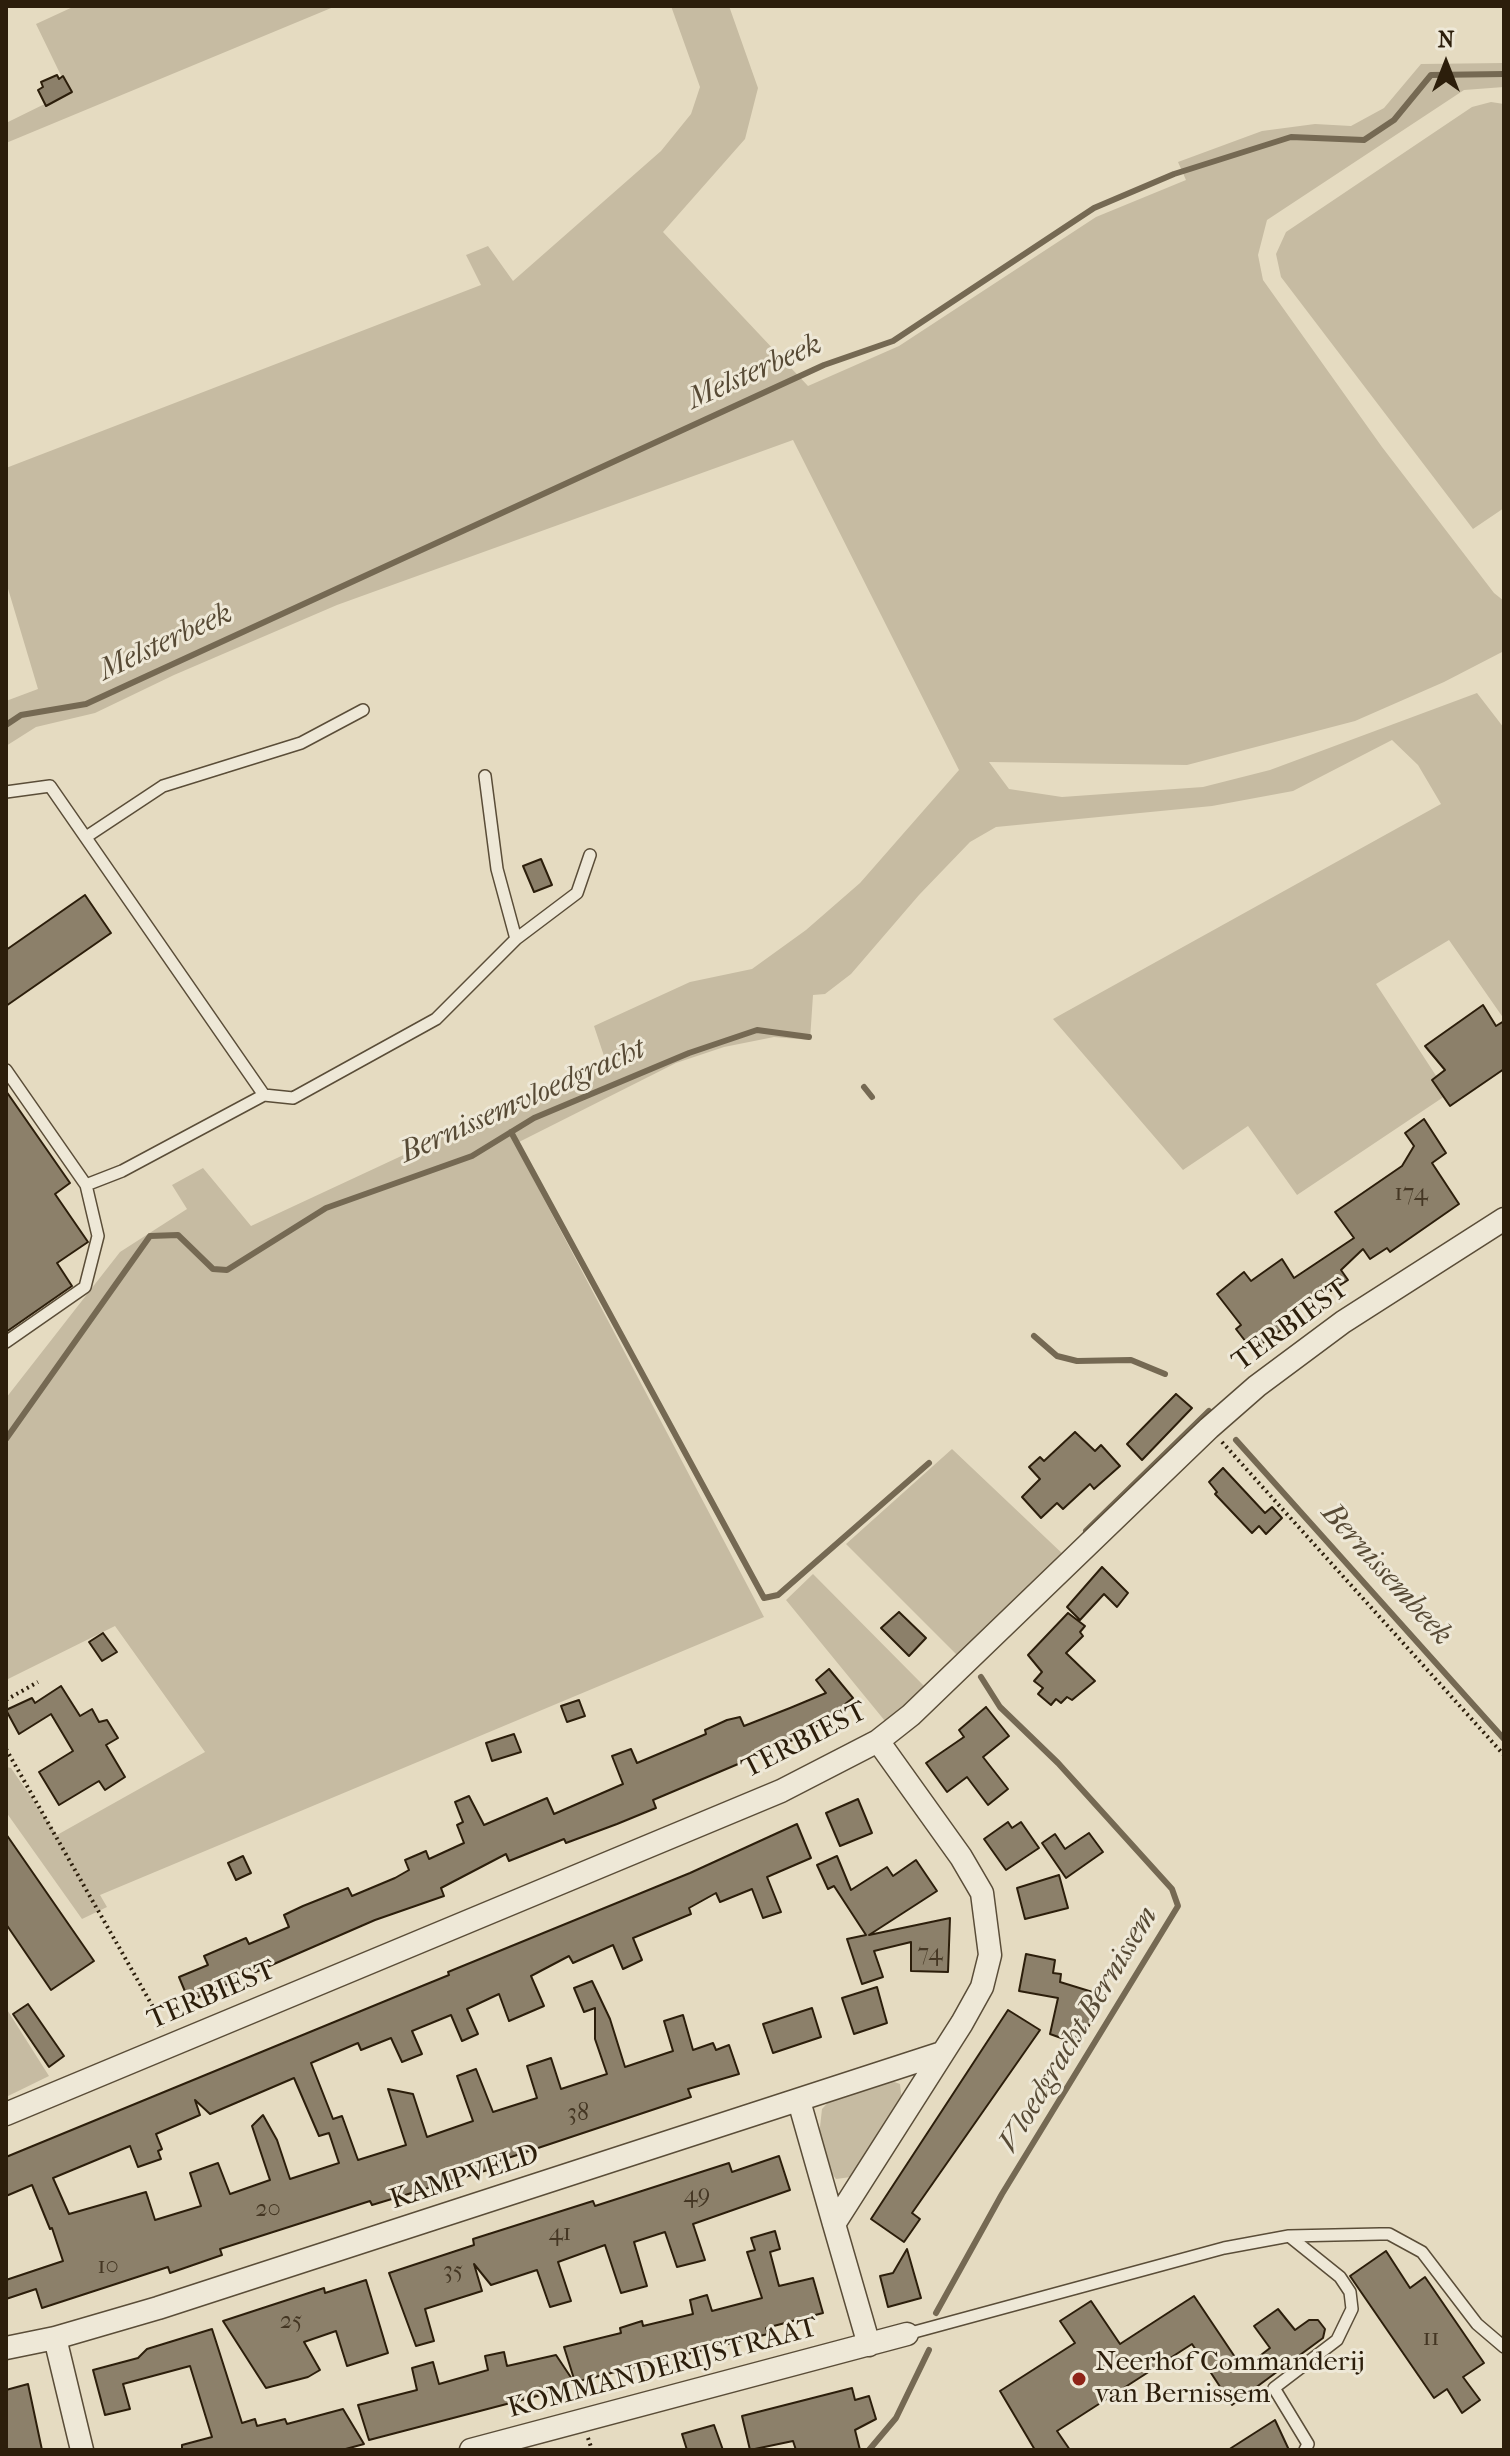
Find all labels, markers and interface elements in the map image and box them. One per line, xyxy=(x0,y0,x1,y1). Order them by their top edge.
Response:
north arrow xyxy=(1406,24,1486,104)
text: N xyxy=(1438,27,1454,53)
water label: Melsterbeek xyxy=(682,327,828,419)
water label: Melsterbeek xyxy=(94,596,238,690)
water label: Bernissemvloedgracht xyxy=(395,1032,651,1172)
house number: 174 xyxy=(1394,1180,1428,1208)
street label: TERBIEST xyxy=(1226,1273,1356,1379)
water label: Bernissembeek xyxy=(1313,1497,1459,1653)
street label: TERBIEST xyxy=(737,1695,873,1787)
water label: Vloedgracht Bernissem xyxy=(991,1901,1167,2159)
house number: 74 xyxy=(917,1940,943,1968)
street label: TERBIEST xyxy=(143,1954,281,2038)
house number: 38 xyxy=(567,2100,589,2128)
street label: KAMPVELD xyxy=(386,2138,544,2218)
house number: 49 xyxy=(684,2182,710,2210)
house number: 20 xyxy=(255,2196,281,2224)
house number: 41 xyxy=(549,2220,571,2248)
house number: 10 xyxy=(97,2253,119,2281)
house number: 35 xyxy=(443,2258,463,2286)
house number: 25 xyxy=(280,2308,302,2336)
street label: KOMMANDERIJSTRAAT xyxy=(504,2311,822,2427)
house number: 11 xyxy=(1422,2325,1440,2353)
place label: Neerhof Commanderij van Bernissem xyxy=(1095,2346,1365,2412)
marker: Neerhof Commanderij van Bernissem xyxy=(1070,2370,1088,2388)

